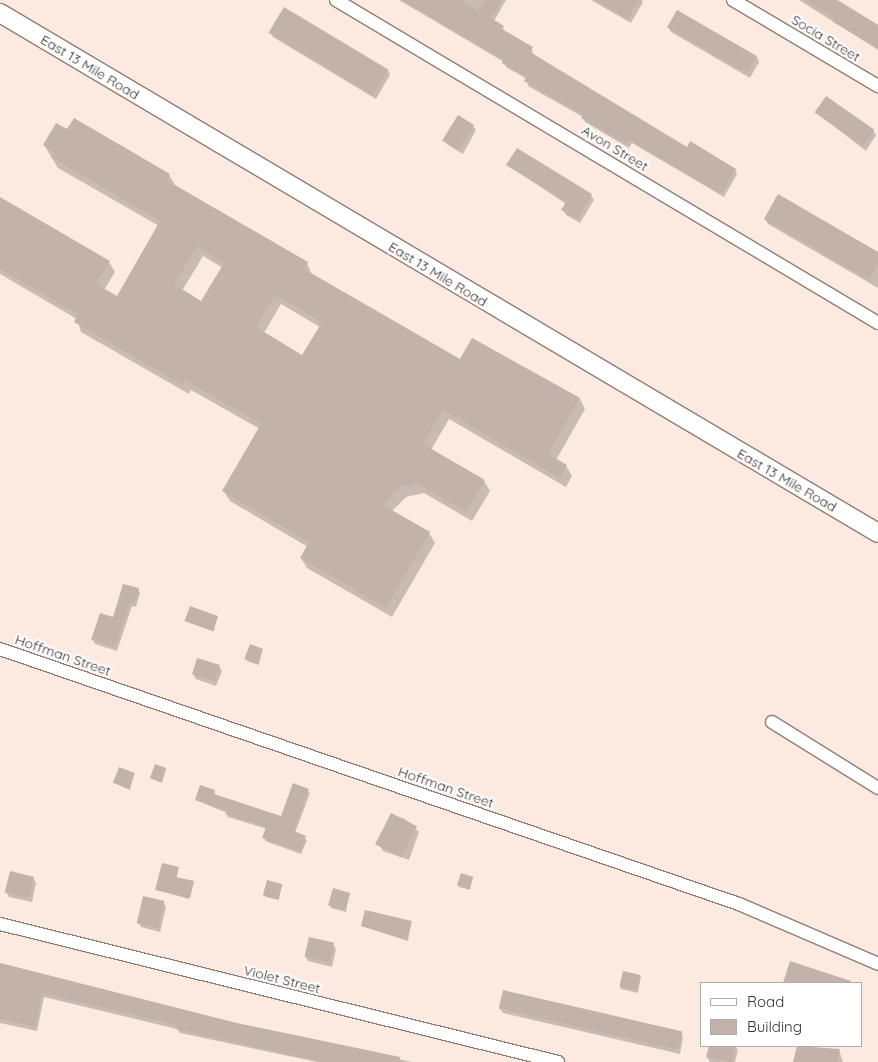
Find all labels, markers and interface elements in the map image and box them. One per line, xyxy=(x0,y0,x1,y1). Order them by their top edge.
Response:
street label: Socia Street xyxy=(789,11,863,65)
street label: East 13 Mile Road xyxy=(38,31,142,103)
street label: Avon Street xyxy=(579,122,651,174)
street label: East 13 Mile Road xyxy=(386,238,490,310)
street label: East 13 Mile Road xyxy=(734,445,840,515)
street label: Hoffman Street xyxy=(13,631,113,679)
street label: Hoffman Street xyxy=(396,763,496,811)
street label: Violet Street xyxy=(242,961,322,997)
legend xyxy=(700,982,863,1047)
text: Road xyxy=(747,992,784,1011)
text: Building xyxy=(747,1017,802,1036)

